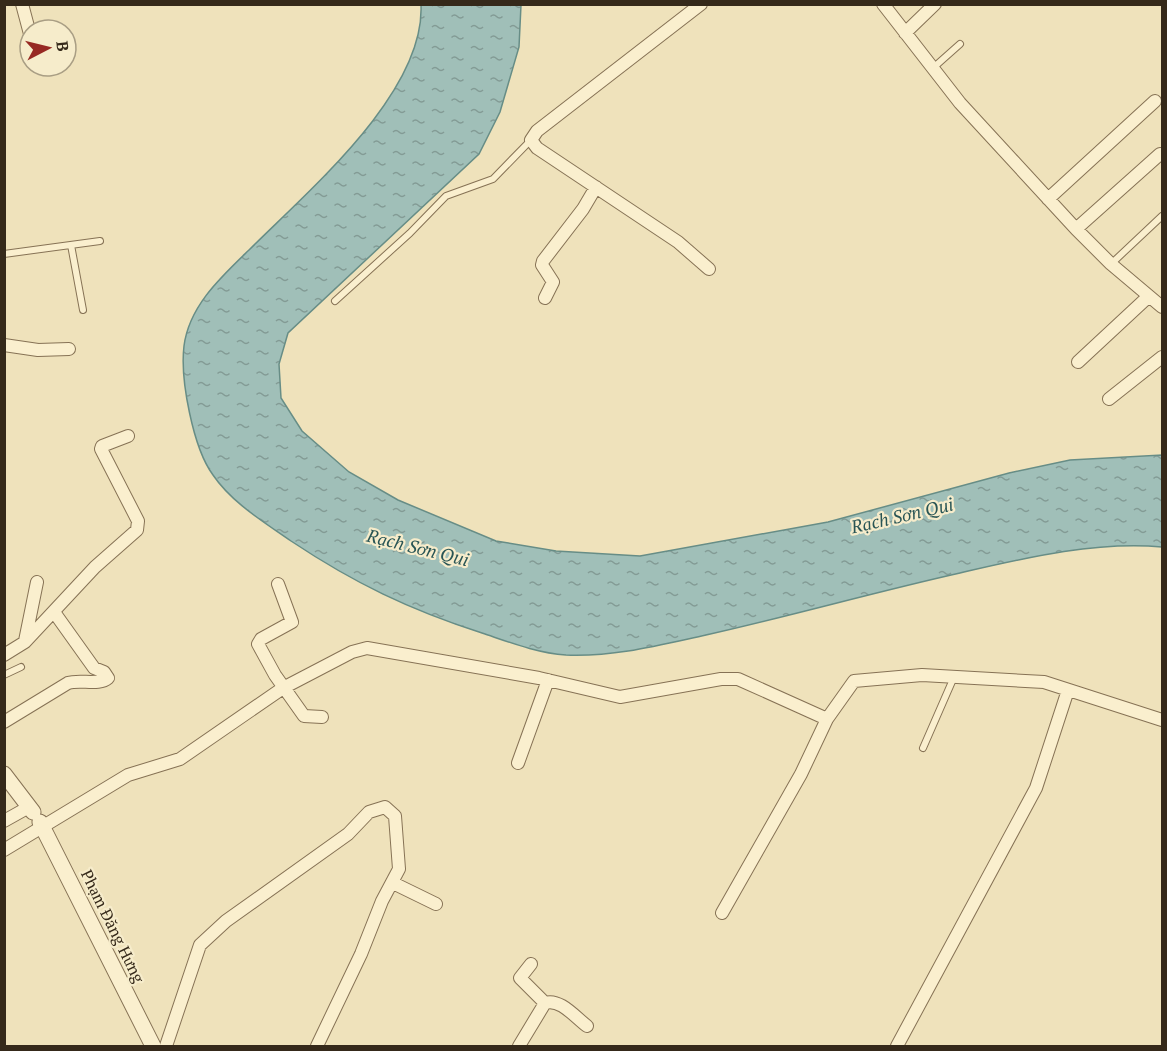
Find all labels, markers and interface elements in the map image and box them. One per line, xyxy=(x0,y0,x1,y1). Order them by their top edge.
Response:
north arrow xyxy=(18,18,78,78)
text: B xyxy=(51,40,74,53)
water label: Rạch Sơn Qui xyxy=(848,492,955,539)
water label: Rạch Sơn Qui xyxy=(364,523,471,571)
street label: Phạm Đăng Hưng xyxy=(76,866,150,987)

